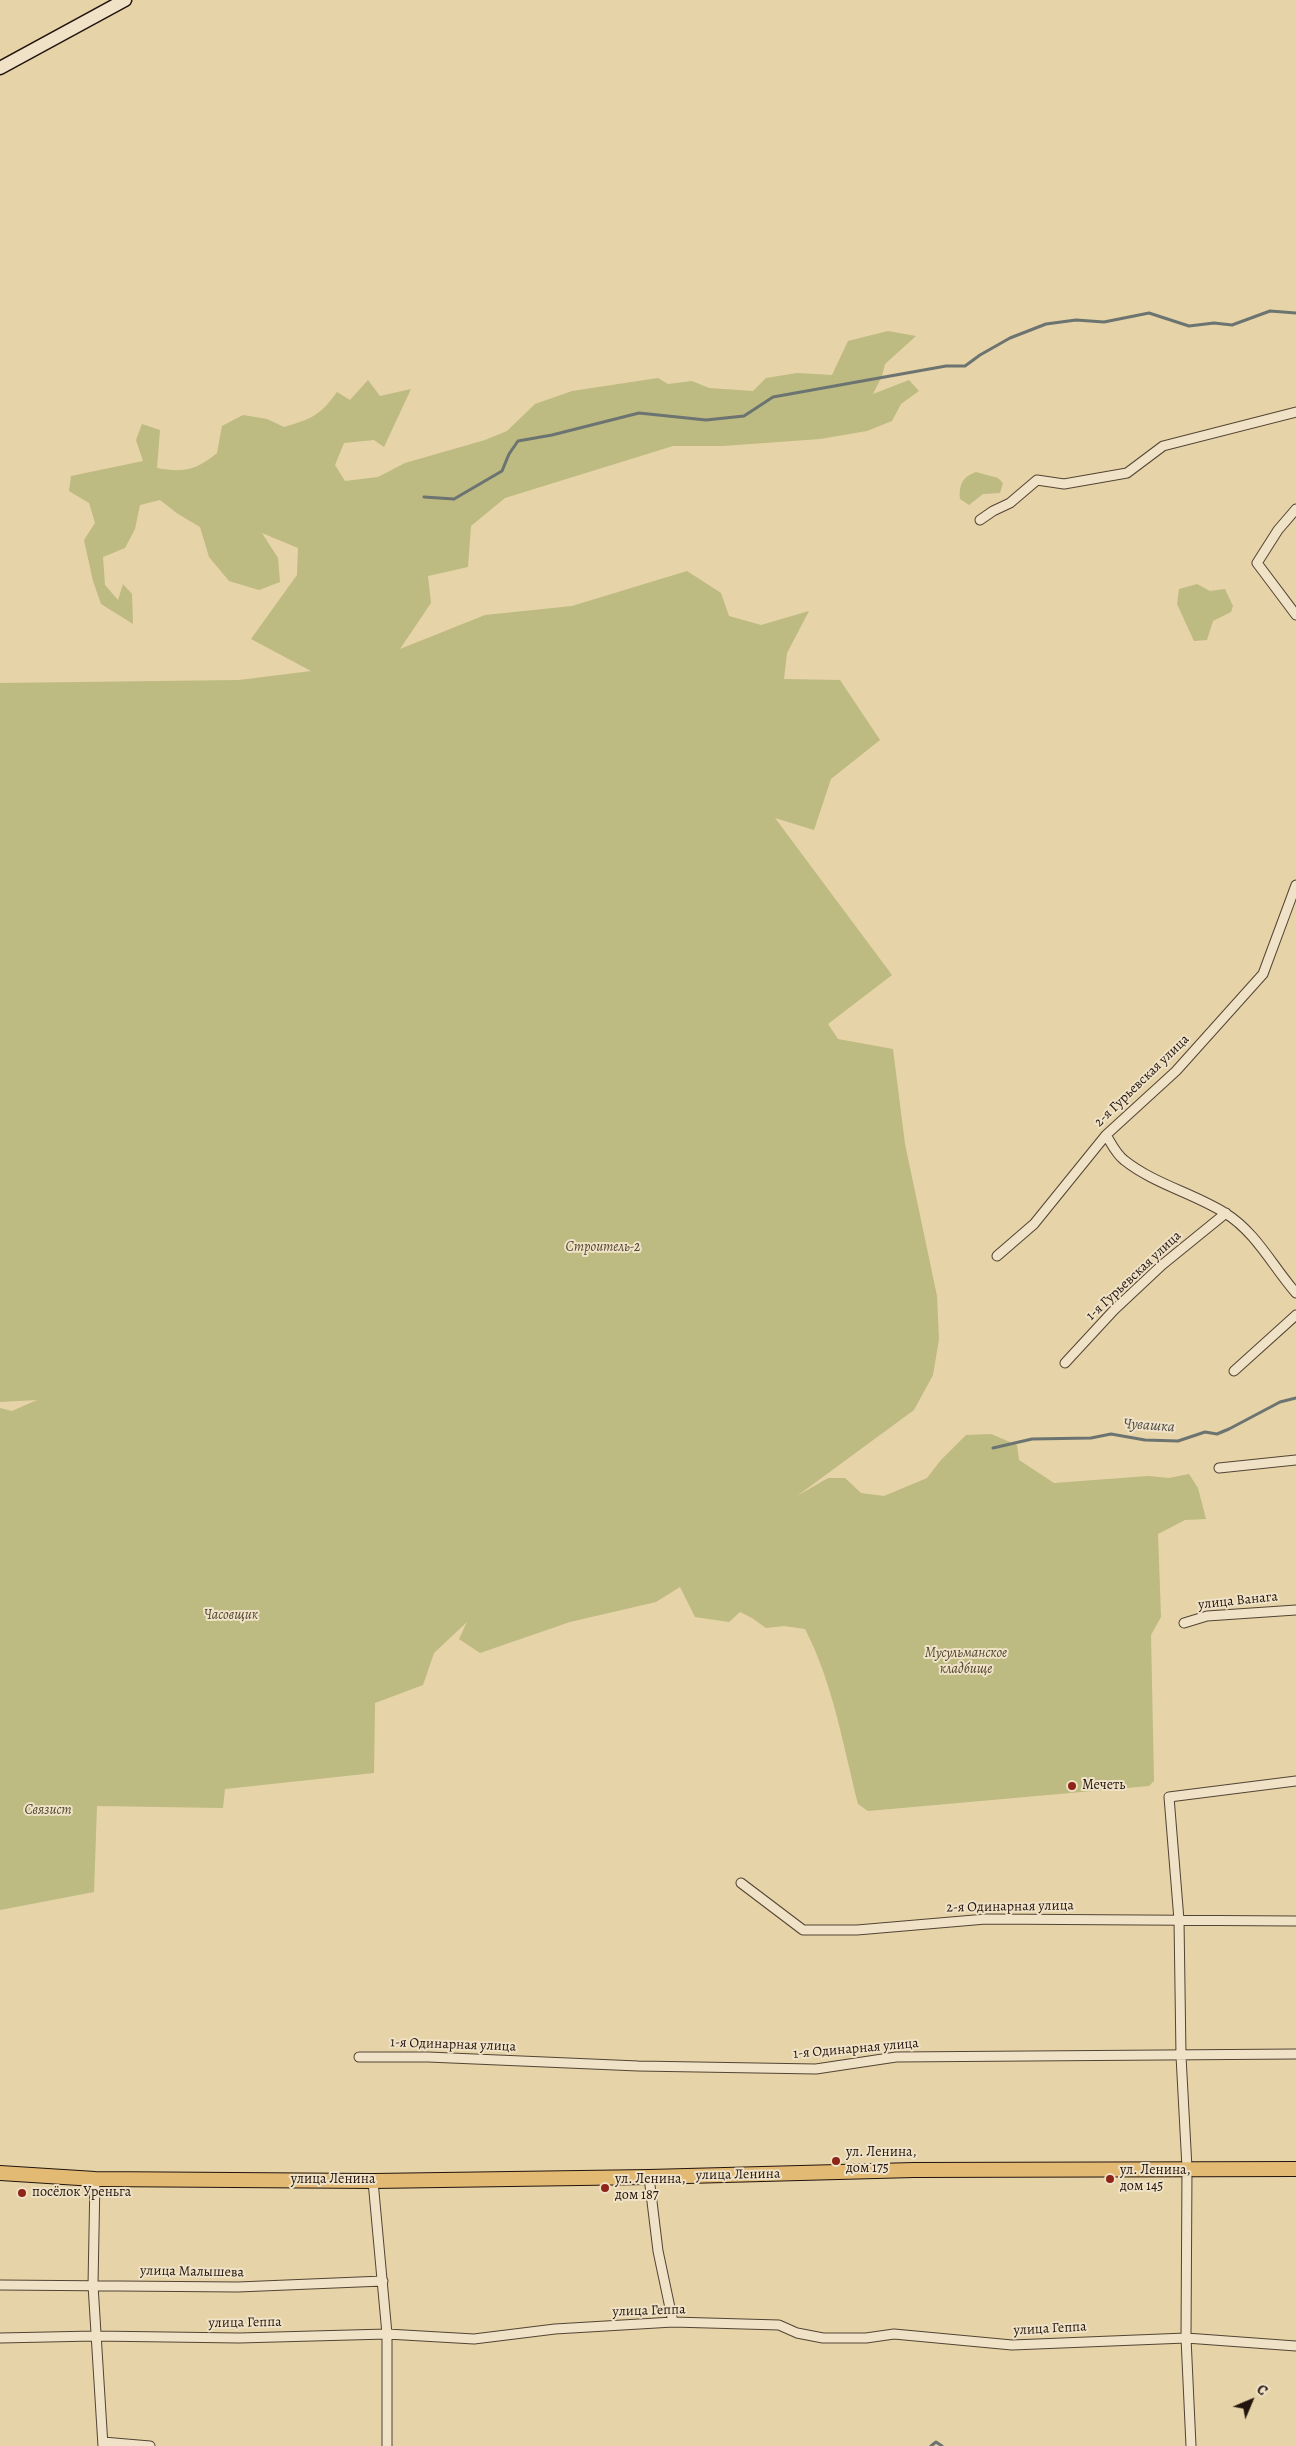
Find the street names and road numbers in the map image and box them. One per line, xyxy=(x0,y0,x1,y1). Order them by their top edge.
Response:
street label: 2-я Гурьевская улица xyxy=(1091,1031,1193,1131)
street label: 1-я Гурьевская улица xyxy=(1083,1228,1185,1324)
street label: улица Ванага xyxy=(1197,1588,1279,1614)
street label: 2-я Одинарная улица xyxy=(946,1897,1074,1917)
street label: 1-я Одинарная улица xyxy=(390,2034,516,2056)
street label: 1-я Одинарная улица xyxy=(793,2035,919,2063)
street label: улица Ленина xyxy=(696,2166,780,2184)
street label: улица Ленина xyxy=(291,2172,375,2188)
street label: улица Малышева xyxy=(140,2263,244,2281)
street label: улица Геппа xyxy=(612,2301,686,2321)
street label: улица Геппа xyxy=(208,2314,282,2332)
street label: улица Геппа xyxy=(1013,2319,1087,2339)

